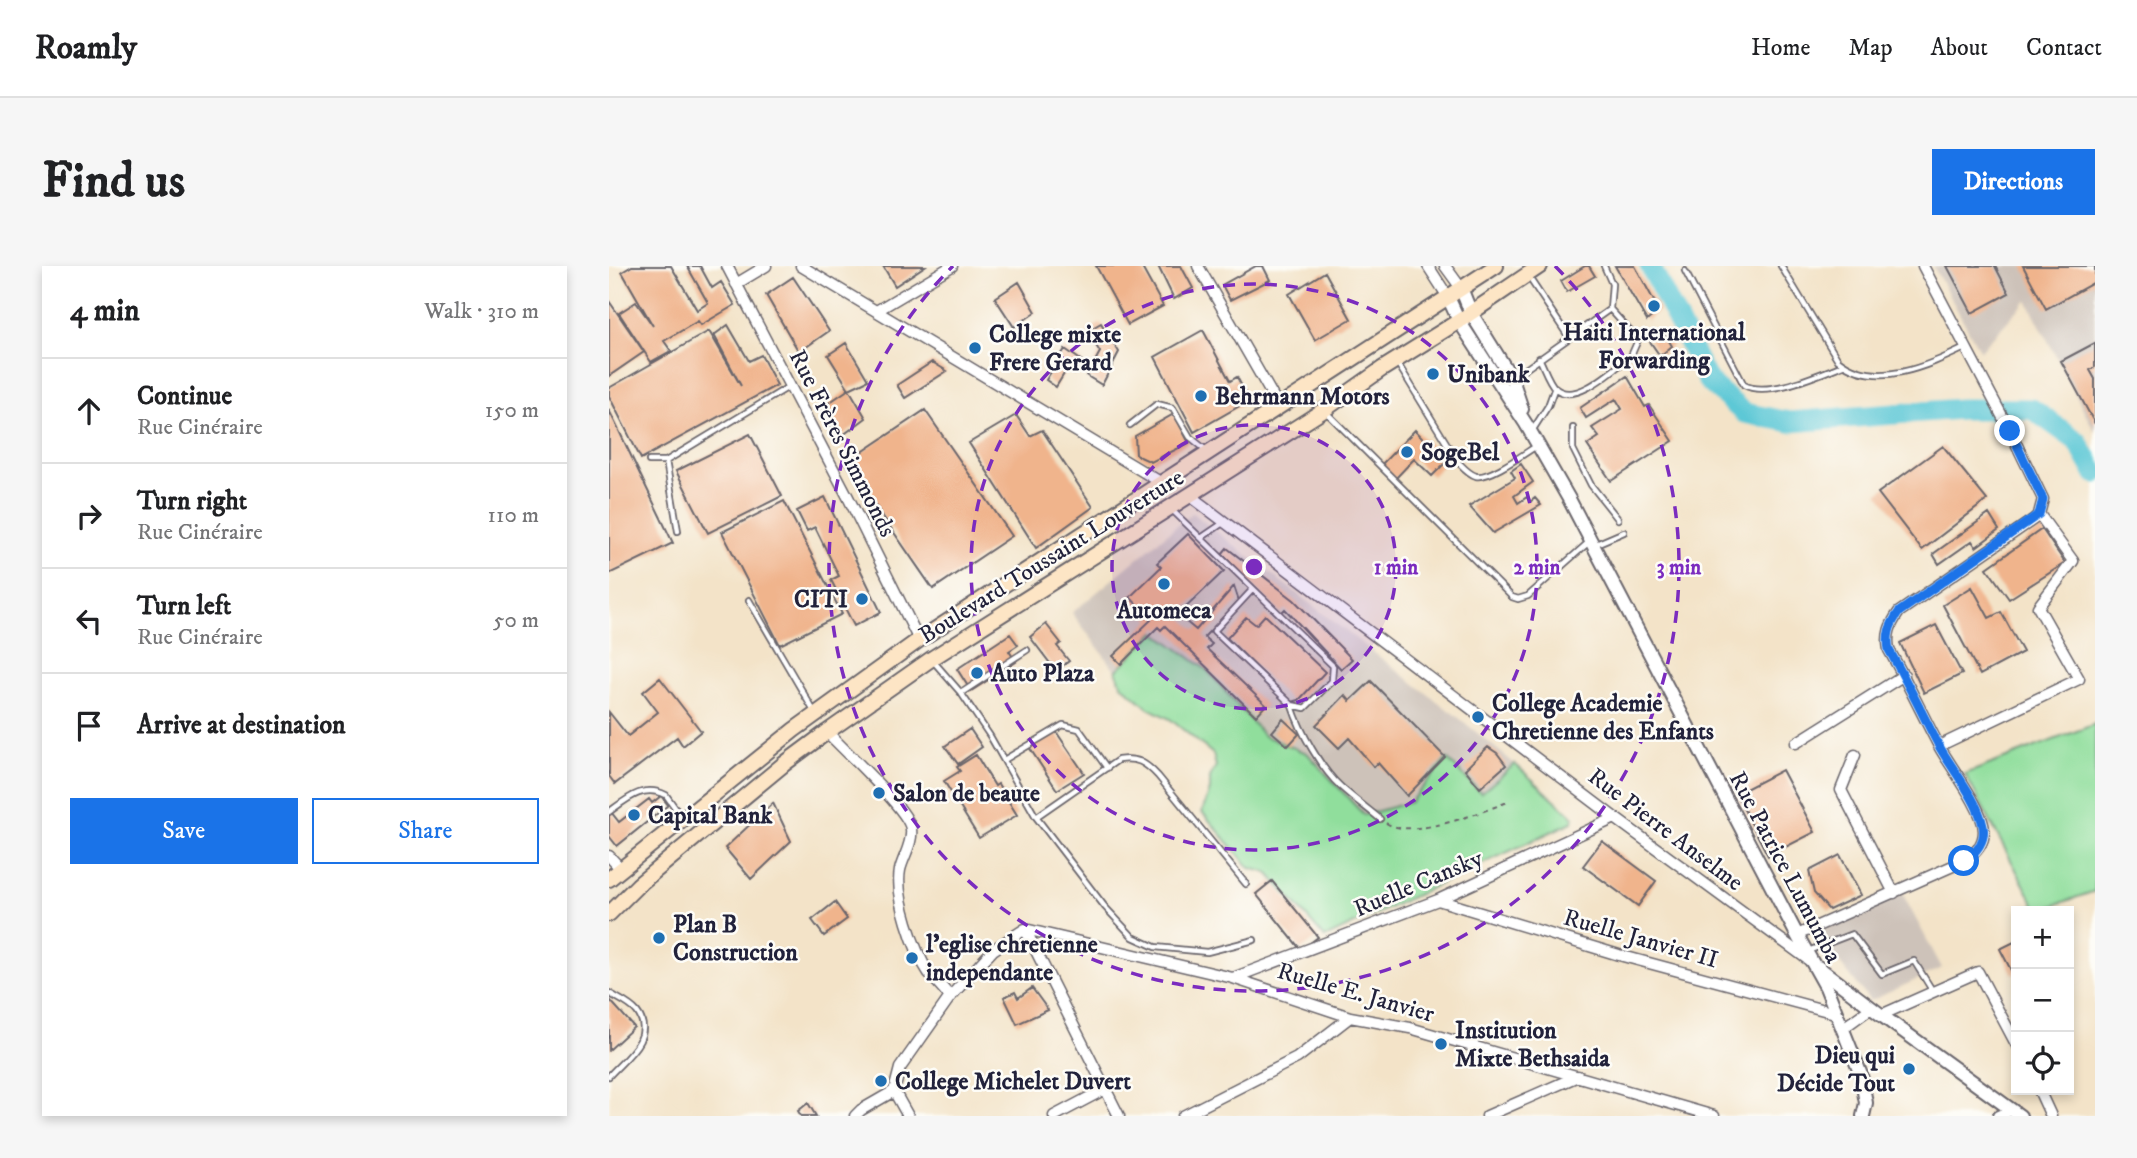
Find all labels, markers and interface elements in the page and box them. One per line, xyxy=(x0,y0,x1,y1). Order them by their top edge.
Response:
text: Roamly xyxy=(35,28,137,69)
text: Home xyxy=(1751,33,1810,63)
text: Map xyxy=(1848,33,1893,63)
text: About xyxy=(1931,33,1988,63)
text: Contact xyxy=(2026,33,2102,63)
button: Directions xyxy=(1932,149,2095,215)
text: Find us xyxy=(42,151,185,213)
text: 4 min xyxy=(70,293,140,330)
text: Walk · 310 m xyxy=(424,297,539,326)
marker: Haiti International Forwarding xyxy=(1646,298,1662,314)
place label: Haiti International Forwarding xyxy=(1563,318,1746,376)
place label: College mixte Frere Gerard xyxy=(989,320,1121,378)
marker: College mixte Frere Gerard xyxy=(967,340,983,356)
street label: Rue Frères Simmonds xyxy=(782,345,902,542)
place label: Unibank xyxy=(1447,360,1531,390)
marker: Unibank xyxy=(1425,366,1441,382)
text: Continue xyxy=(137,380,232,413)
place label: Behrmann Motors xyxy=(1215,382,1390,412)
marker: Behrmann Motors xyxy=(1193,388,1209,404)
icon: ahead xyxy=(70,392,108,430)
text: 150 m xyxy=(485,396,539,425)
text: Rue Cinéraire xyxy=(137,413,263,442)
route end xyxy=(1994,415,2025,446)
place label: SogeBel xyxy=(1421,438,1500,468)
marker: SogeBel xyxy=(1399,444,1415,460)
street label: Boulevard Toussaint Louverture xyxy=(913,463,1190,651)
text: Turn right xyxy=(137,485,247,518)
icon: right xyxy=(70,497,108,535)
text: 110 m xyxy=(488,501,539,530)
text: Rue Cinéraire xyxy=(137,518,263,547)
centre of rings xyxy=(1242,555,1266,579)
text: 1 min xyxy=(1374,555,1419,581)
text: 2 min xyxy=(1514,555,1562,581)
text: 3 min xyxy=(1657,555,1702,581)
marker: Automeca xyxy=(1156,576,1172,592)
place label: CITI xyxy=(794,585,848,615)
text: Turn left xyxy=(137,590,231,623)
marker: CITI xyxy=(854,591,870,607)
place label: Automeca xyxy=(1116,596,1212,626)
icon: left xyxy=(70,602,108,640)
text: 50 m xyxy=(493,606,539,635)
text: Rue Cinéraire xyxy=(137,623,263,652)
place label: Auto Plaza xyxy=(990,659,1095,689)
marker: Auto Plaza xyxy=(969,665,985,681)
place label: College Academie Chretienne des Enfants xyxy=(1492,689,1714,747)
icon: arrive xyxy=(70,707,108,745)
text: Arrive at destination xyxy=(137,709,346,742)
marker: College Academie Chretienne des Enfants xyxy=(1470,709,1486,725)
street label: Rue Pierre Anselme xyxy=(1582,762,1749,898)
street label: Rue Patrice Lumumba xyxy=(1722,766,1849,969)
place label: Salon de beaute xyxy=(893,779,1040,809)
marker: Salon de beaute xyxy=(871,785,887,801)
button: Save xyxy=(70,798,298,864)
button: Share xyxy=(312,798,539,864)
place label: Capital Bank xyxy=(648,801,773,831)
marker: Capital Bank xyxy=(626,807,642,823)
street label: Ruelle Cansky xyxy=(1350,843,1488,924)
route start xyxy=(1948,845,1979,876)
street label: Ruelle Janvier II xyxy=(1560,903,1721,975)
map controls xyxy=(2011,906,2074,1095)
button: + xyxy=(2011,906,2074,969)
place label: Plan B Construction xyxy=(673,910,798,968)
marker: Plan B Construction xyxy=(651,930,667,946)
place label: l'eglise chretienne independante xyxy=(925,930,1098,988)
marker: l'eglise chretienne independante xyxy=(904,950,920,966)
street label: Ruelle E. Janvier xyxy=(1274,956,1438,1030)
button: − xyxy=(2011,969,2074,1032)
place label: Institution Mixte Bethsaida xyxy=(1455,1016,1610,1074)
button: locate xyxy=(2011,1032,2074,1095)
marker: Institution Mixte Bethsaida xyxy=(1433,1036,1449,1052)
place label: Dieu qui Décide Tout xyxy=(1777,1041,1895,1099)
marker: Dieu qui Décide Tout xyxy=(1901,1061,1917,1077)
place label: College Michelet Duvert xyxy=(895,1067,1131,1097)
marker: College Michelet Duvert xyxy=(873,1073,889,1089)

